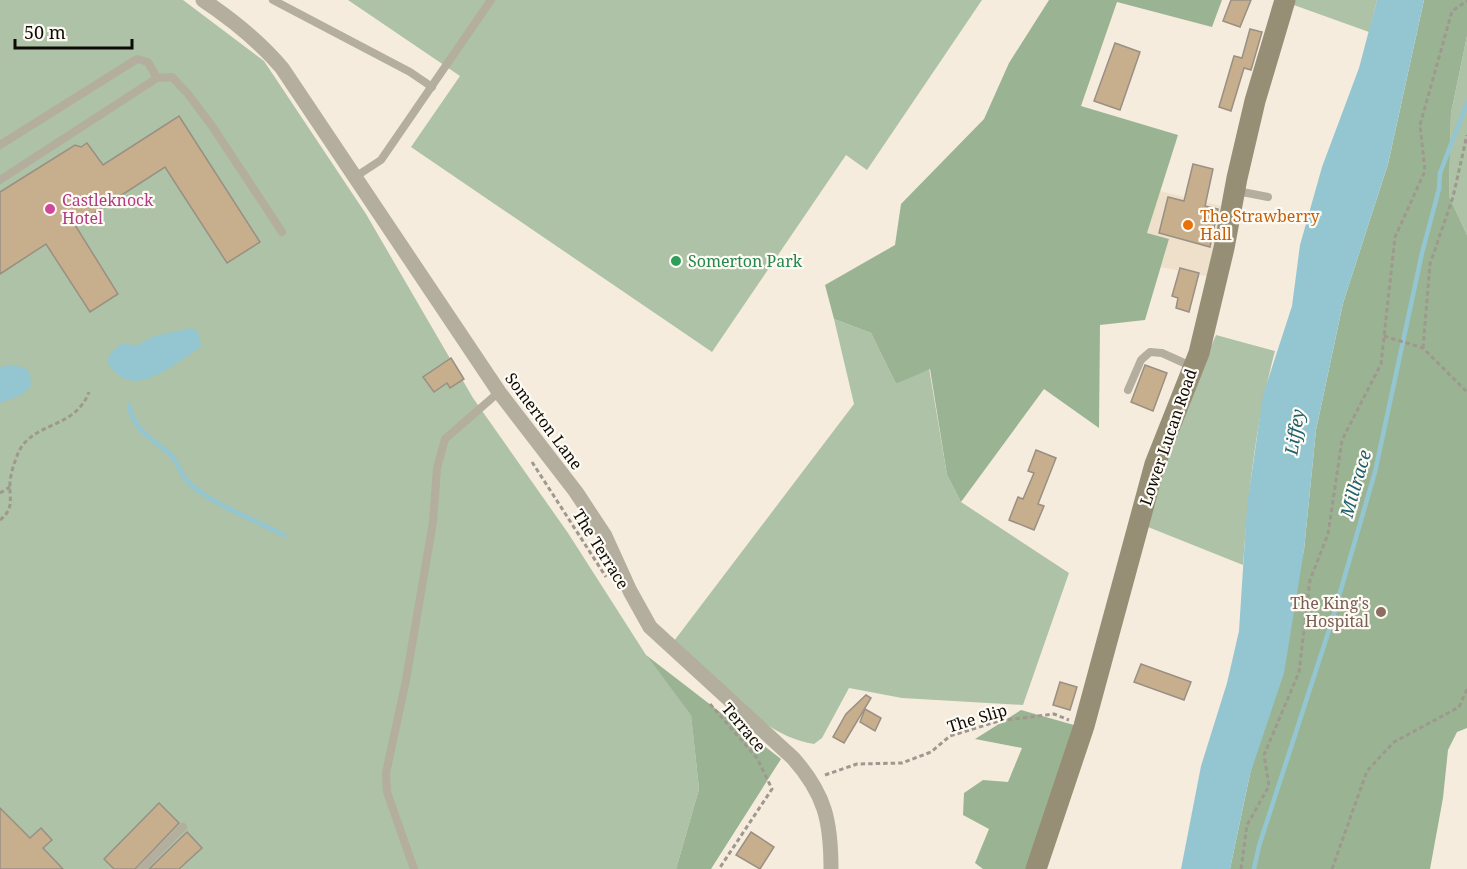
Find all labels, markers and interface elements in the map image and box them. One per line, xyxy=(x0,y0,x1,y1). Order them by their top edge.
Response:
scale bar xyxy=(15,12,132,50)
text: 50 m xyxy=(24,20,66,44)
place label: Castleknock Hotel xyxy=(62,189,154,229)
marker: Castleknock Hotel xyxy=(43,202,57,216)
place label: The Strawberry Hall xyxy=(1200,205,1320,245)
marker: The Strawberry Hall xyxy=(1181,218,1195,232)
place label: Somerton Park xyxy=(688,250,803,272)
marker: Somerton Park xyxy=(669,254,683,268)
street label: Lower Lucan Road xyxy=(1134,366,1202,508)
street label: Somerton Lane xyxy=(500,368,588,474)
water label: Liffey xyxy=(1278,407,1309,458)
water label: Millrace xyxy=(1334,447,1376,521)
street label: The Terrace xyxy=(568,505,634,593)
place label: The King's Hospital xyxy=(1290,592,1369,632)
marker: The King's Hospital xyxy=(1374,605,1388,619)
street label: Terrace xyxy=(717,698,771,756)
street label: The Slip xyxy=(944,699,1010,737)

